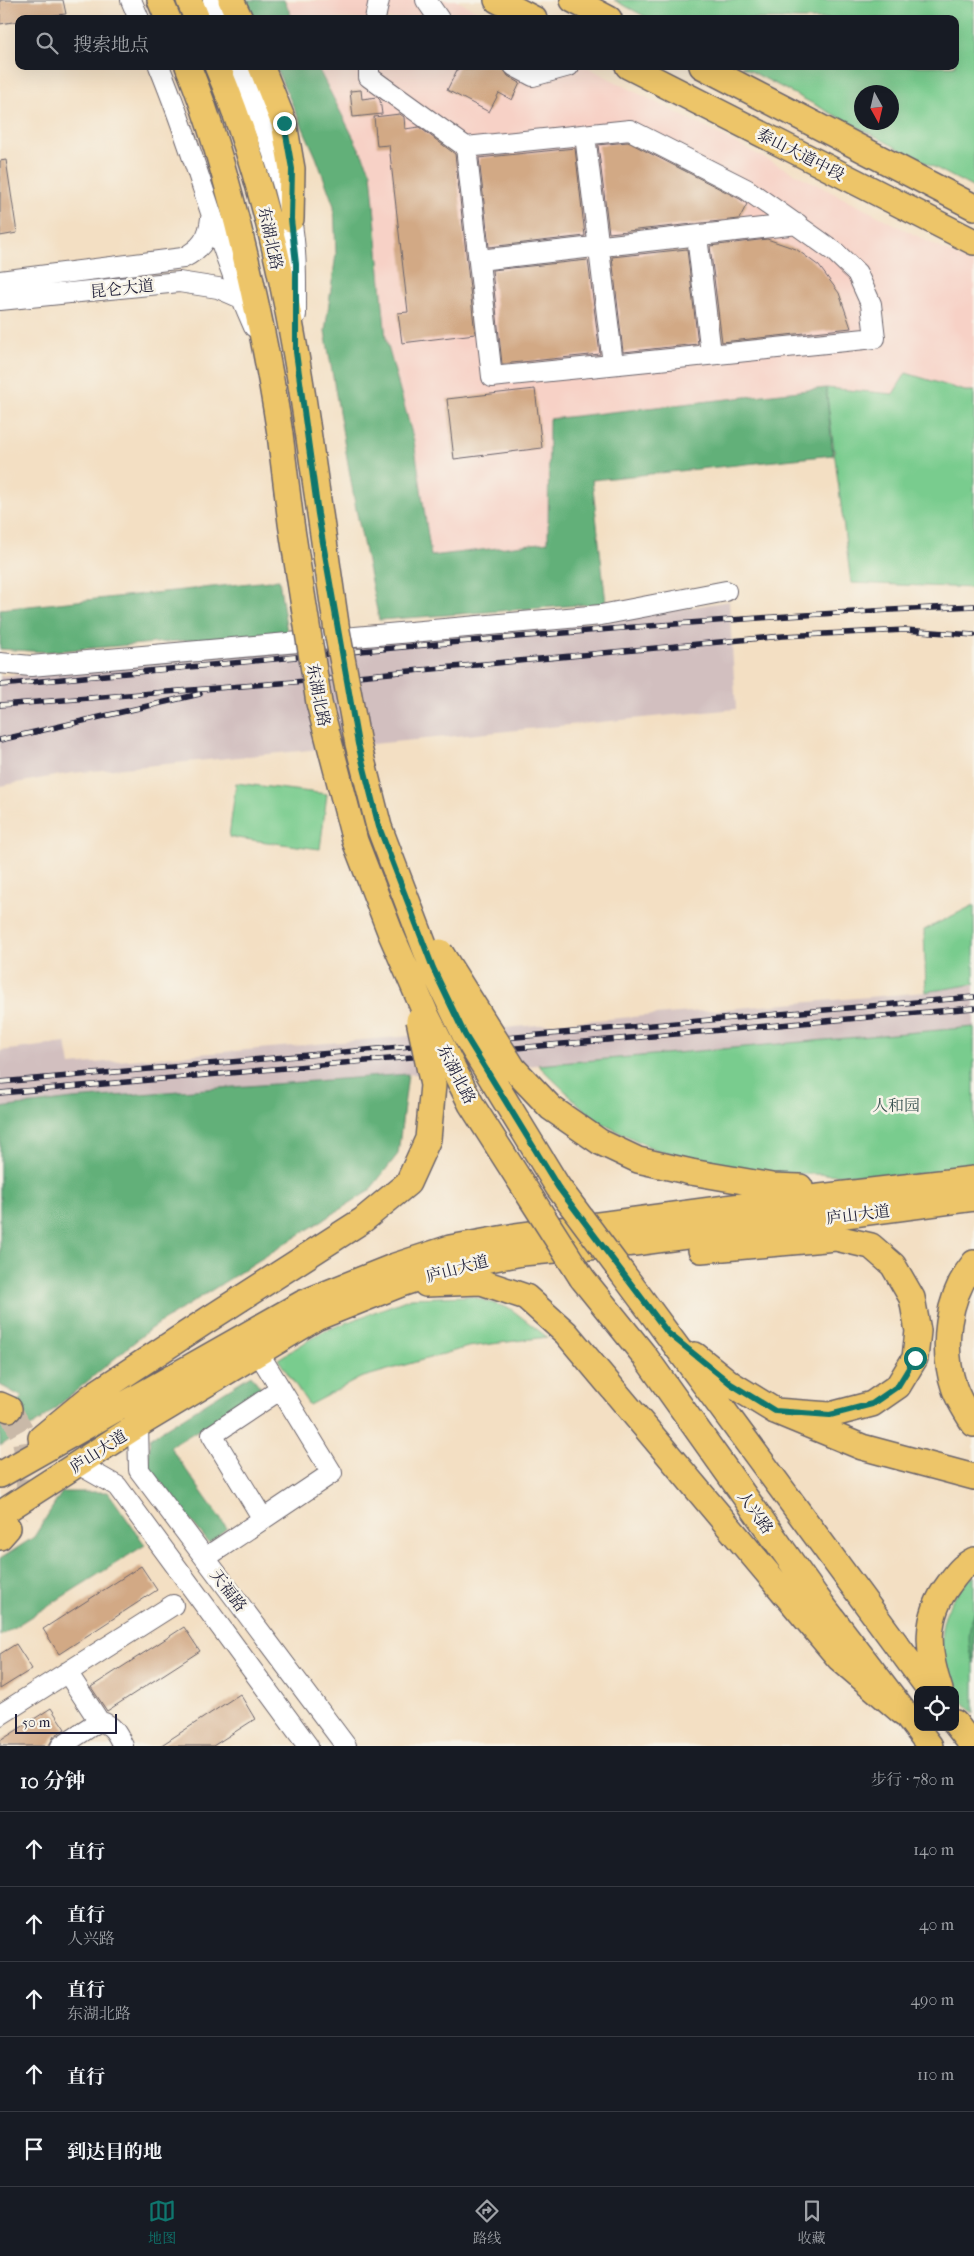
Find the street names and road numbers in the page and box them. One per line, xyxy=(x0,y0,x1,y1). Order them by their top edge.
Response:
street label: 泰山大道中段 xyxy=(754,124,848,185)
street label: 东湖北路 xyxy=(255,205,286,271)
street label: 昆仑大道 xyxy=(89,276,155,301)
street label: 东湖北路 xyxy=(303,662,334,728)
street label: 东湖北路 xyxy=(434,1041,480,1107)
street label: 庐山大道 xyxy=(825,1201,891,1228)
street label: 庐山大道 xyxy=(424,1251,491,1286)
street label: 庐山大道 xyxy=(66,1426,130,1477)
street label: 人兴路 xyxy=(734,1487,777,1537)
street label: 天福路 xyxy=(207,1565,251,1615)

